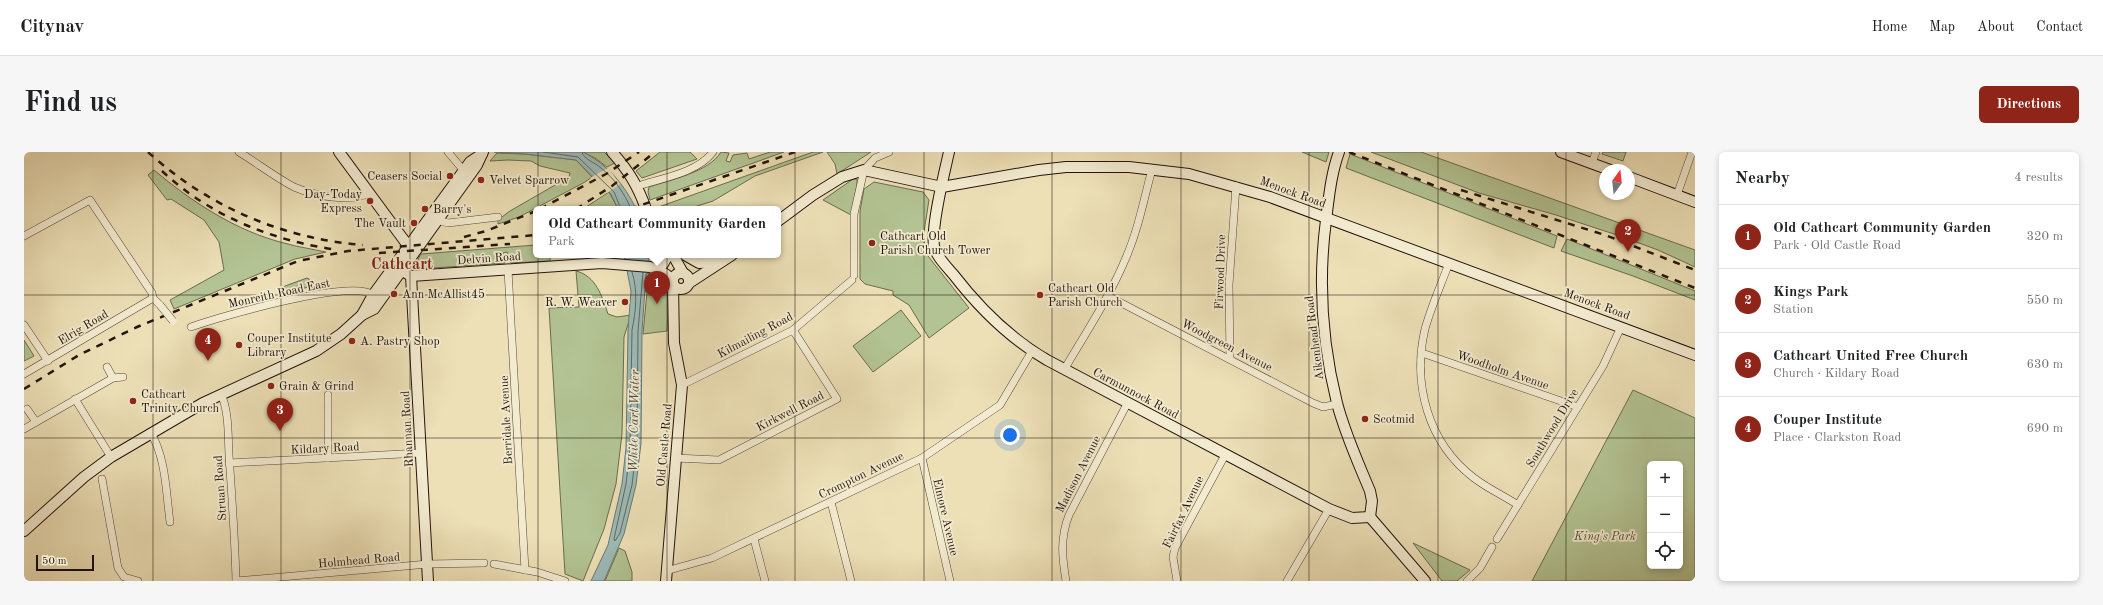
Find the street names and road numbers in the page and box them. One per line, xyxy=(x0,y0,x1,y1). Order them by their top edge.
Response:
street label: Menock Road xyxy=(1258,175,1327,210)
street label: Firwood Drive xyxy=(1214,234,1228,310)
street label: Delvin Road xyxy=(457,251,522,267)
street label: Monreith Road East xyxy=(227,277,331,311)
street label: Menock Road xyxy=(1562,287,1631,322)
street label: Aikenhead Road xyxy=(1304,295,1326,381)
street label: Elrig Road xyxy=(56,308,111,347)
street label: Kilmailing Road xyxy=(716,311,795,361)
street label: Woodgreen Avenue xyxy=(1179,318,1274,374)
street label: Woodholm Avenue xyxy=(1455,350,1551,392)
street label: Carmunnock Road xyxy=(1091,366,1180,422)
street label: Berridale Avenue xyxy=(499,375,515,465)
street label: Southwood Drive xyxy=(1525,387,1581,470)
street label: Rhannan Road xyxy=(400,390,416,467)
street label: Kirkwell Road xyxy=(755,390,826,434)
street label: Old Castle Road xyxy=(655,403,675,487)
street label: Madison Avenue xyxy=(1054,434,1104,515)
street label: Kildary Road xyxy=(290,441,360,457)
street label: Crompton Avenue xyxy=(817,450,906,502)
street label: Struan Road xyxy=(213,455,229,521)
street label: Fairfax Avenue xyxy=(1161,474,1207,551)
street label: Elmore Avenue xyxy=(930,477,960,557)
street label: Holmhead Road xyxy=(317,551,401,571)

